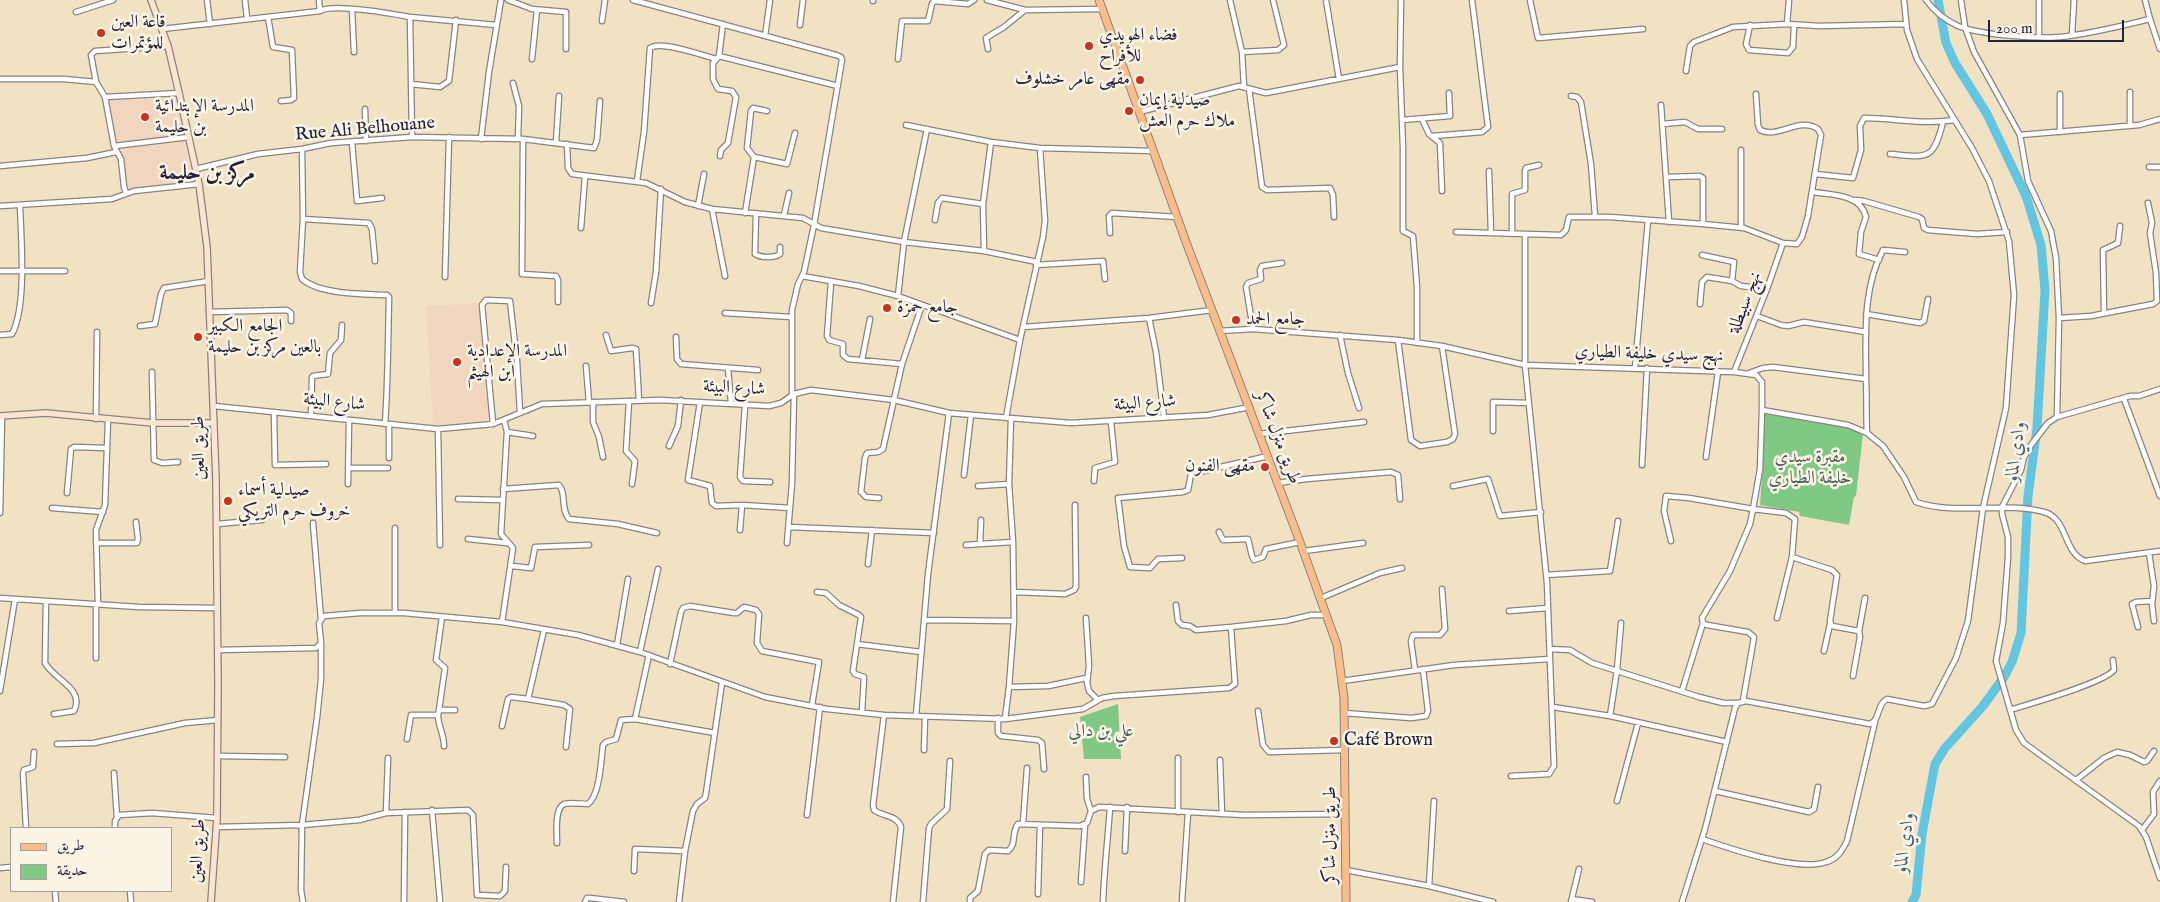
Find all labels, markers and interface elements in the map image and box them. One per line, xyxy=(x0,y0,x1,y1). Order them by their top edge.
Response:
scale bar xyxy=(1990,10,2126,42)
place label: قاعة العين للمؤتمرات xyxy=(111,12,166,54)
text: 200 m xyxy=(1996,19,2033,38)
place label: فضاء الهويدي للأفراح xyxy=(1099,25,1178,68)
marker: قاعة العين للمؤتمرات xyxy=(95,27,107,39)
marker: فضاء الهويدي للأفراح xyxy=(1083,40,1095,52)
place label: مقهى عامر خشلوف xyxy=(1015,69,1130,91)
marker: مقهى عامر خشلوف xyxy=(1134,74,1146,86)
place label: صيدلية إيمان ملاك حرم العش xyxy=(1139,90,1235,132)
place label: المدرسة الإبتدائية بن حليمة xyxy=(155,96,254,138)
marker: صيدلية إيمان ملاك حرم العش xyxy=(1123,105,1135,117)
marker: المدرسة الإبتدائية بن حليمة xyxy=(139,111,151,123)
street label: Rue Ali Belhouane xyxy=(294,113,436,147)
district label: مركز بن حليمة xyxy=(159,161,255,187)
street label: نهج سبيطلة xyxy=(1724,269,1768,337)
place label: جامع حمزة xyxy=(897,297,958,319)
marker: جامع حمزة xyxy=(881,302,893,314)
place label: جامع الحمد xyxy=(1246,309,1305,331)
marker: جامع الحمد xyxy=(1230,314,1242,326)
place label: الجامع الكبير بالعين مركز بن حليمة xyxy=(208,316,321,358)
marker: الجامع الكبير بالعين مركز بن حليمة xyxy=(192,331,204,343)
place label: المدرسة الإعدادية ابن الهيثم xyxy=(467,341,567,384)
street label: نهج سيدي خليفة الطياري xyxy=(1574,342,1724,368)
marker: المدرسة الإعدادية ابن الهيثم xyxy=(451,356,463,368)
street label: شارع البيئة xyxy=(702,377,766,401)
street label: طريق منزل شاكر xyxy=(1249,388,1305,488)
street label: شارع البيئة xyxy=(302,389,366,417)
street label: شارع البيئة xyxy=(1113,391,1177,417)
street label: طريق العين xyxy=(189,416,211,480)
water label: وادي الماو xyxy=(2002,420,2032,484)
park label: مقبرة سيدي خليفة الطياري xyxy=(1769,447,1851,489)
place label: مقهى الفنون xyxy=(1185,456,1255,478)
marker: مقهى الفنون xyxy=(1259,461,1271,473)
place label: صيدلية أسماء خروف حرم التريكي xyxy=(238,480,350,522)
marker: صيدلية أسماء خروف حرم التريكي xyxy=(222,495,234,507)
park label: علي بن دالي xyxy=(1068,721,1134,743)
place label: Café Brown xyxy=(1344,730,1433,752)
marker: Café Brown xyxy=(1328,735,1340,747)
street label: طريق منزل شاكر xyxy=(1320,786,1342,884)
water label: وادي الماو xyxy=(1891,811,1921,875)
street label: طريق العين xyxy=(187,818,211,884)
legend xyxy=(10,827,172,892)
text: طريق xyxy=(57,836,84,855)
text: حديقة xyxy=(57,861,87,880)

